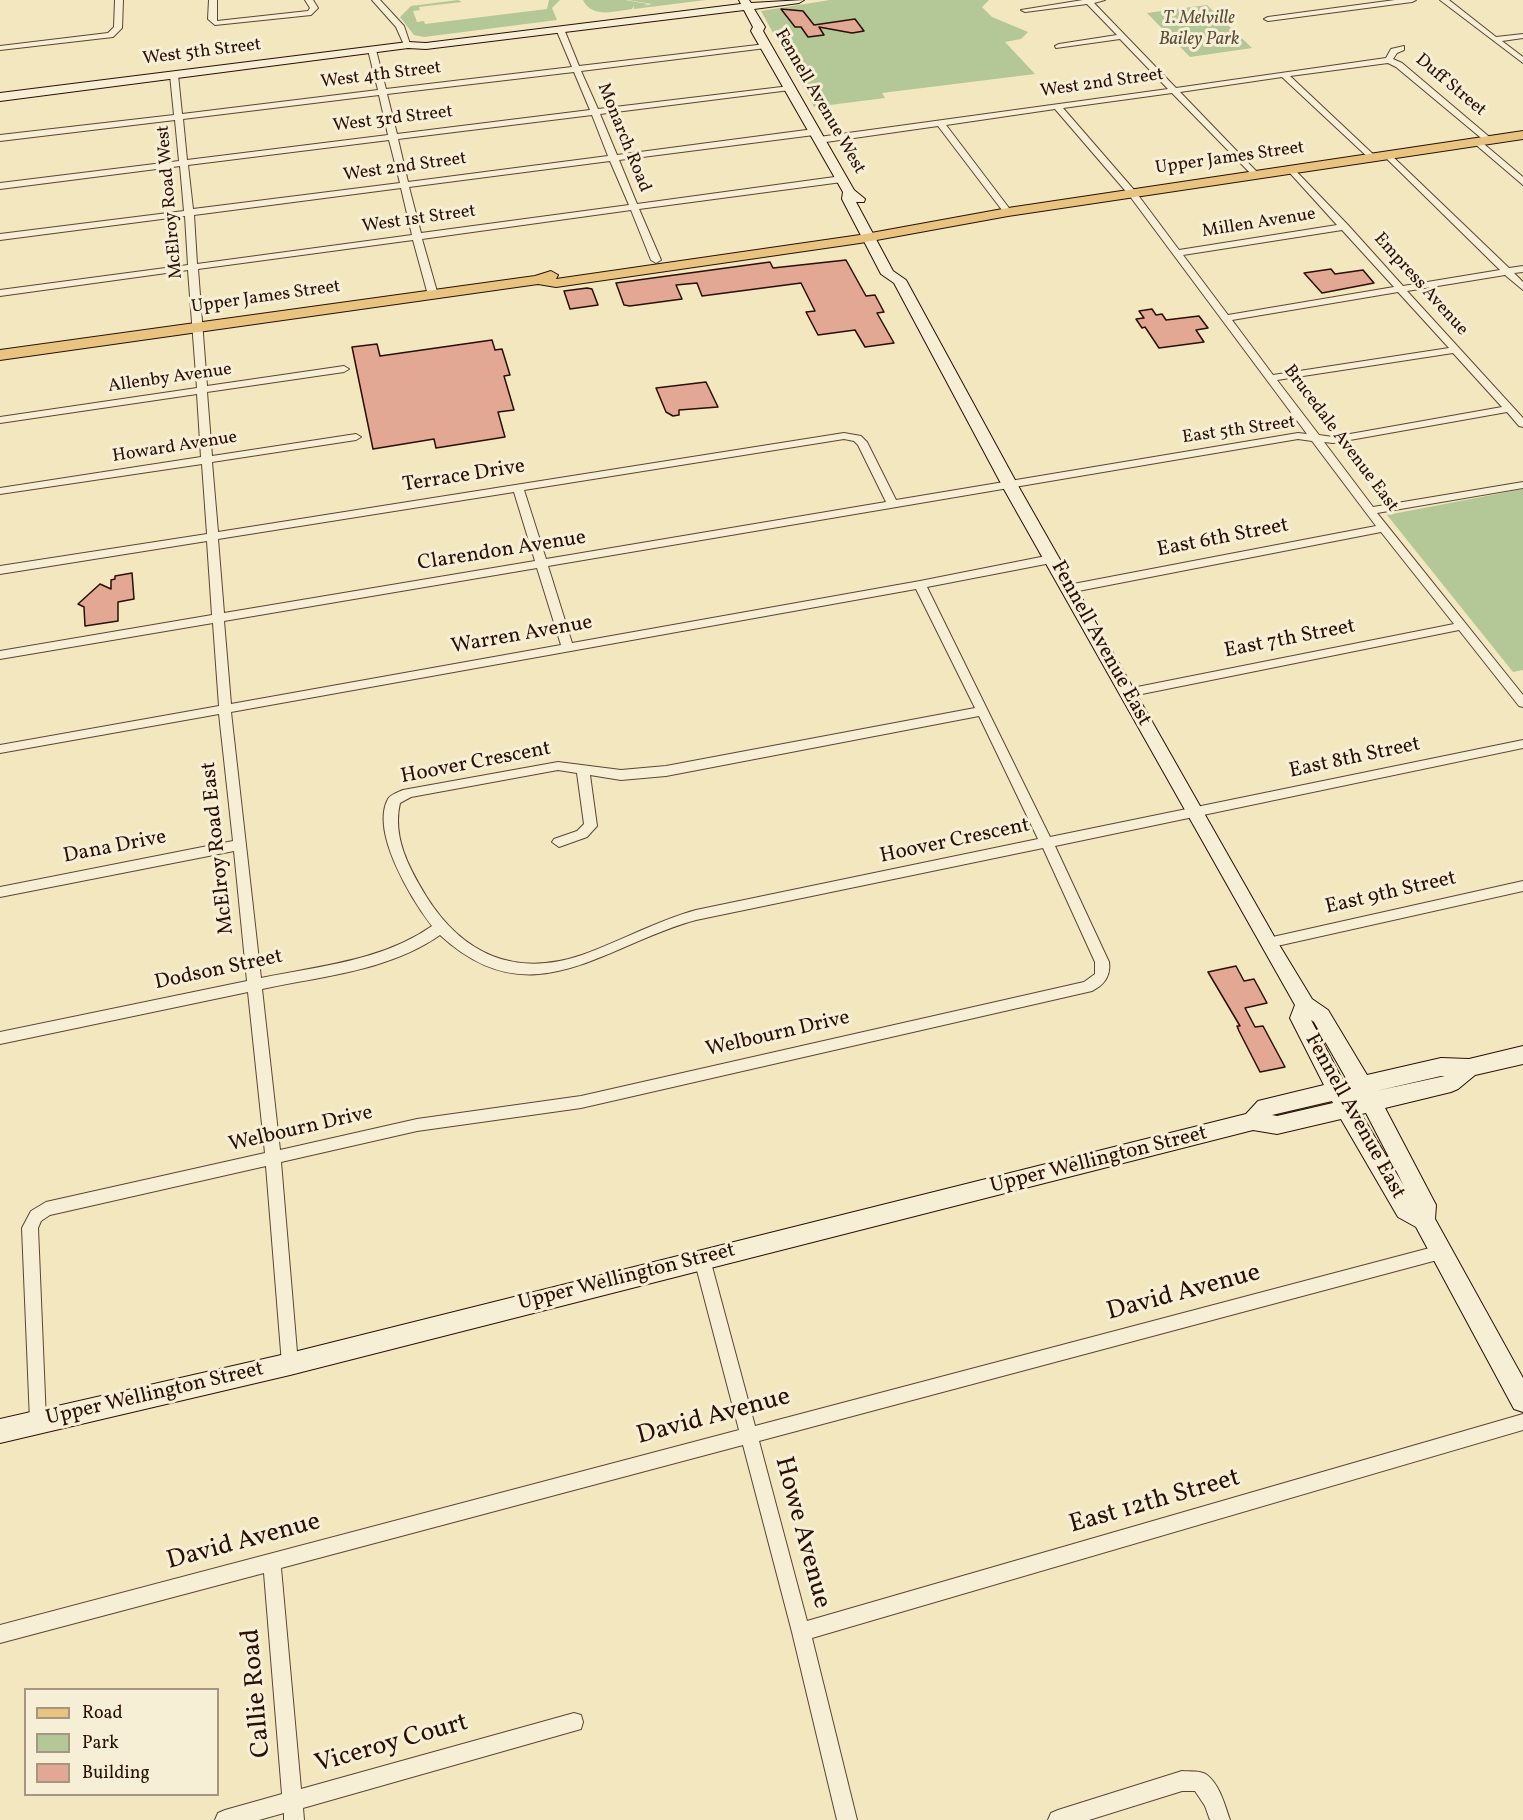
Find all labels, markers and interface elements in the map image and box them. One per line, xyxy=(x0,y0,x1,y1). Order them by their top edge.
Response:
park label: T. Melville Bailey Park xyxy=(1159,9,1239,52)
street label: Fennell Avenue West xyxy=(769,26,869,178)
street label: West 5th Street xyxy=(142,35,262,71)
street label: Duff Street xyxy=(1410,50,1490,122)
street label: West 4th Street xyxy=(319,58,443,94)
street label: West 2nd Street xyxy=(1039,65,1165,103)
street label: Monarch Road xyxy=(591,80,655,196)
street label: West 3rd Street xyxy=(332,102,454,138)
street label: McElroy Road West xyxy=(154,124,188,280)
street label: Upper James Street xyxy=(1154,138,1306,180)
street label: West 2nd Street xyxy=(342,149,468,187)
street label: West 1st Street xyxy=(361,201,477,239)
street label: Millen Avenue xyxy=(1201,204,1317,244)
street label: Empress Avenue xyxy=(1368,229,1472,341)
street label: Upper James Street xyxy=(190,277,342,319)
street label: Allenby Avenue xyxy=(107,360,233,398)
street label: Brucedale Avenue East xyxy=(1278,361,1402,517)
street label: East 5th Street xyxy=(1181,412,1297,450)
street label: Howard Avenue xyxy=(111,427,239,469)
street label: Terrace Drive xyxy=(401,455,527,499)
street label: East 6th Street xyxy=(1155,514,1291,564)
street label: Clarendon Avenue xyxy=(416,526,588,578)
street label: Fennell Avenue East xyxy=(1044,557,1156,731)
street label: Warren Avenue xyxy=(449,611,595,661)
street label: East 7th Street xyxy=(1222,615,1358,665)
street label: East 8th Street xyxy=(1287,733,1423,785)
street label: Hoover Crescent xyxy=(399,737,553,791)
street label: McElroy Road East xyxy=(197,760,241,936)
street label: Hoover Crescent xyxy=(878,814,1032,870)
street label: Dana Drive xyxy=(61,826,169,870)
street label: East 9th Street xyxy=(1323,867,1459,921)
street label: Dodson Street xyxy=(153,945,285,997)
street label: Welbourn Drive xyxy=(704,1006,852,1064)
street label: Fennell Avenue East xyxy=(1298,1030,1410,1204)
street label: Welbourn Drive xyxy=(227,1101,375,1159)
street label: Upper Wellington Street xyxy=(988,1122,1210,1200)
street label: Upper Wellington Street xyxy=(516,1239,738,1317)
street label: David Avenue xyxy=(1104,1259,1264,1329)
street label: Upper Wellington Street xyxy=(44,1358,266,1432)
street label: David Avenue xyxy=(634,1383,794,1453)
street label: Howe Avenue xyxy=(766,1454,836,1612)
street label: East 12th Street xyxy=(1066,1464,1244,1542)
street label: David Avenue xyxy=(164,1508,324,1578)
street label: Callie Road xyxy=(237,1627,279,1759)
legend xyxy=(24,1688,219,1796)
text: Road xyxy=(82,1701,123,1726)
street label: Viceroy Court xyxy=(312,1708,472,1782)
text: Park xyxy=(82,1731,119,1756)
text: Building xyxy=(82,1761,150,1786)

